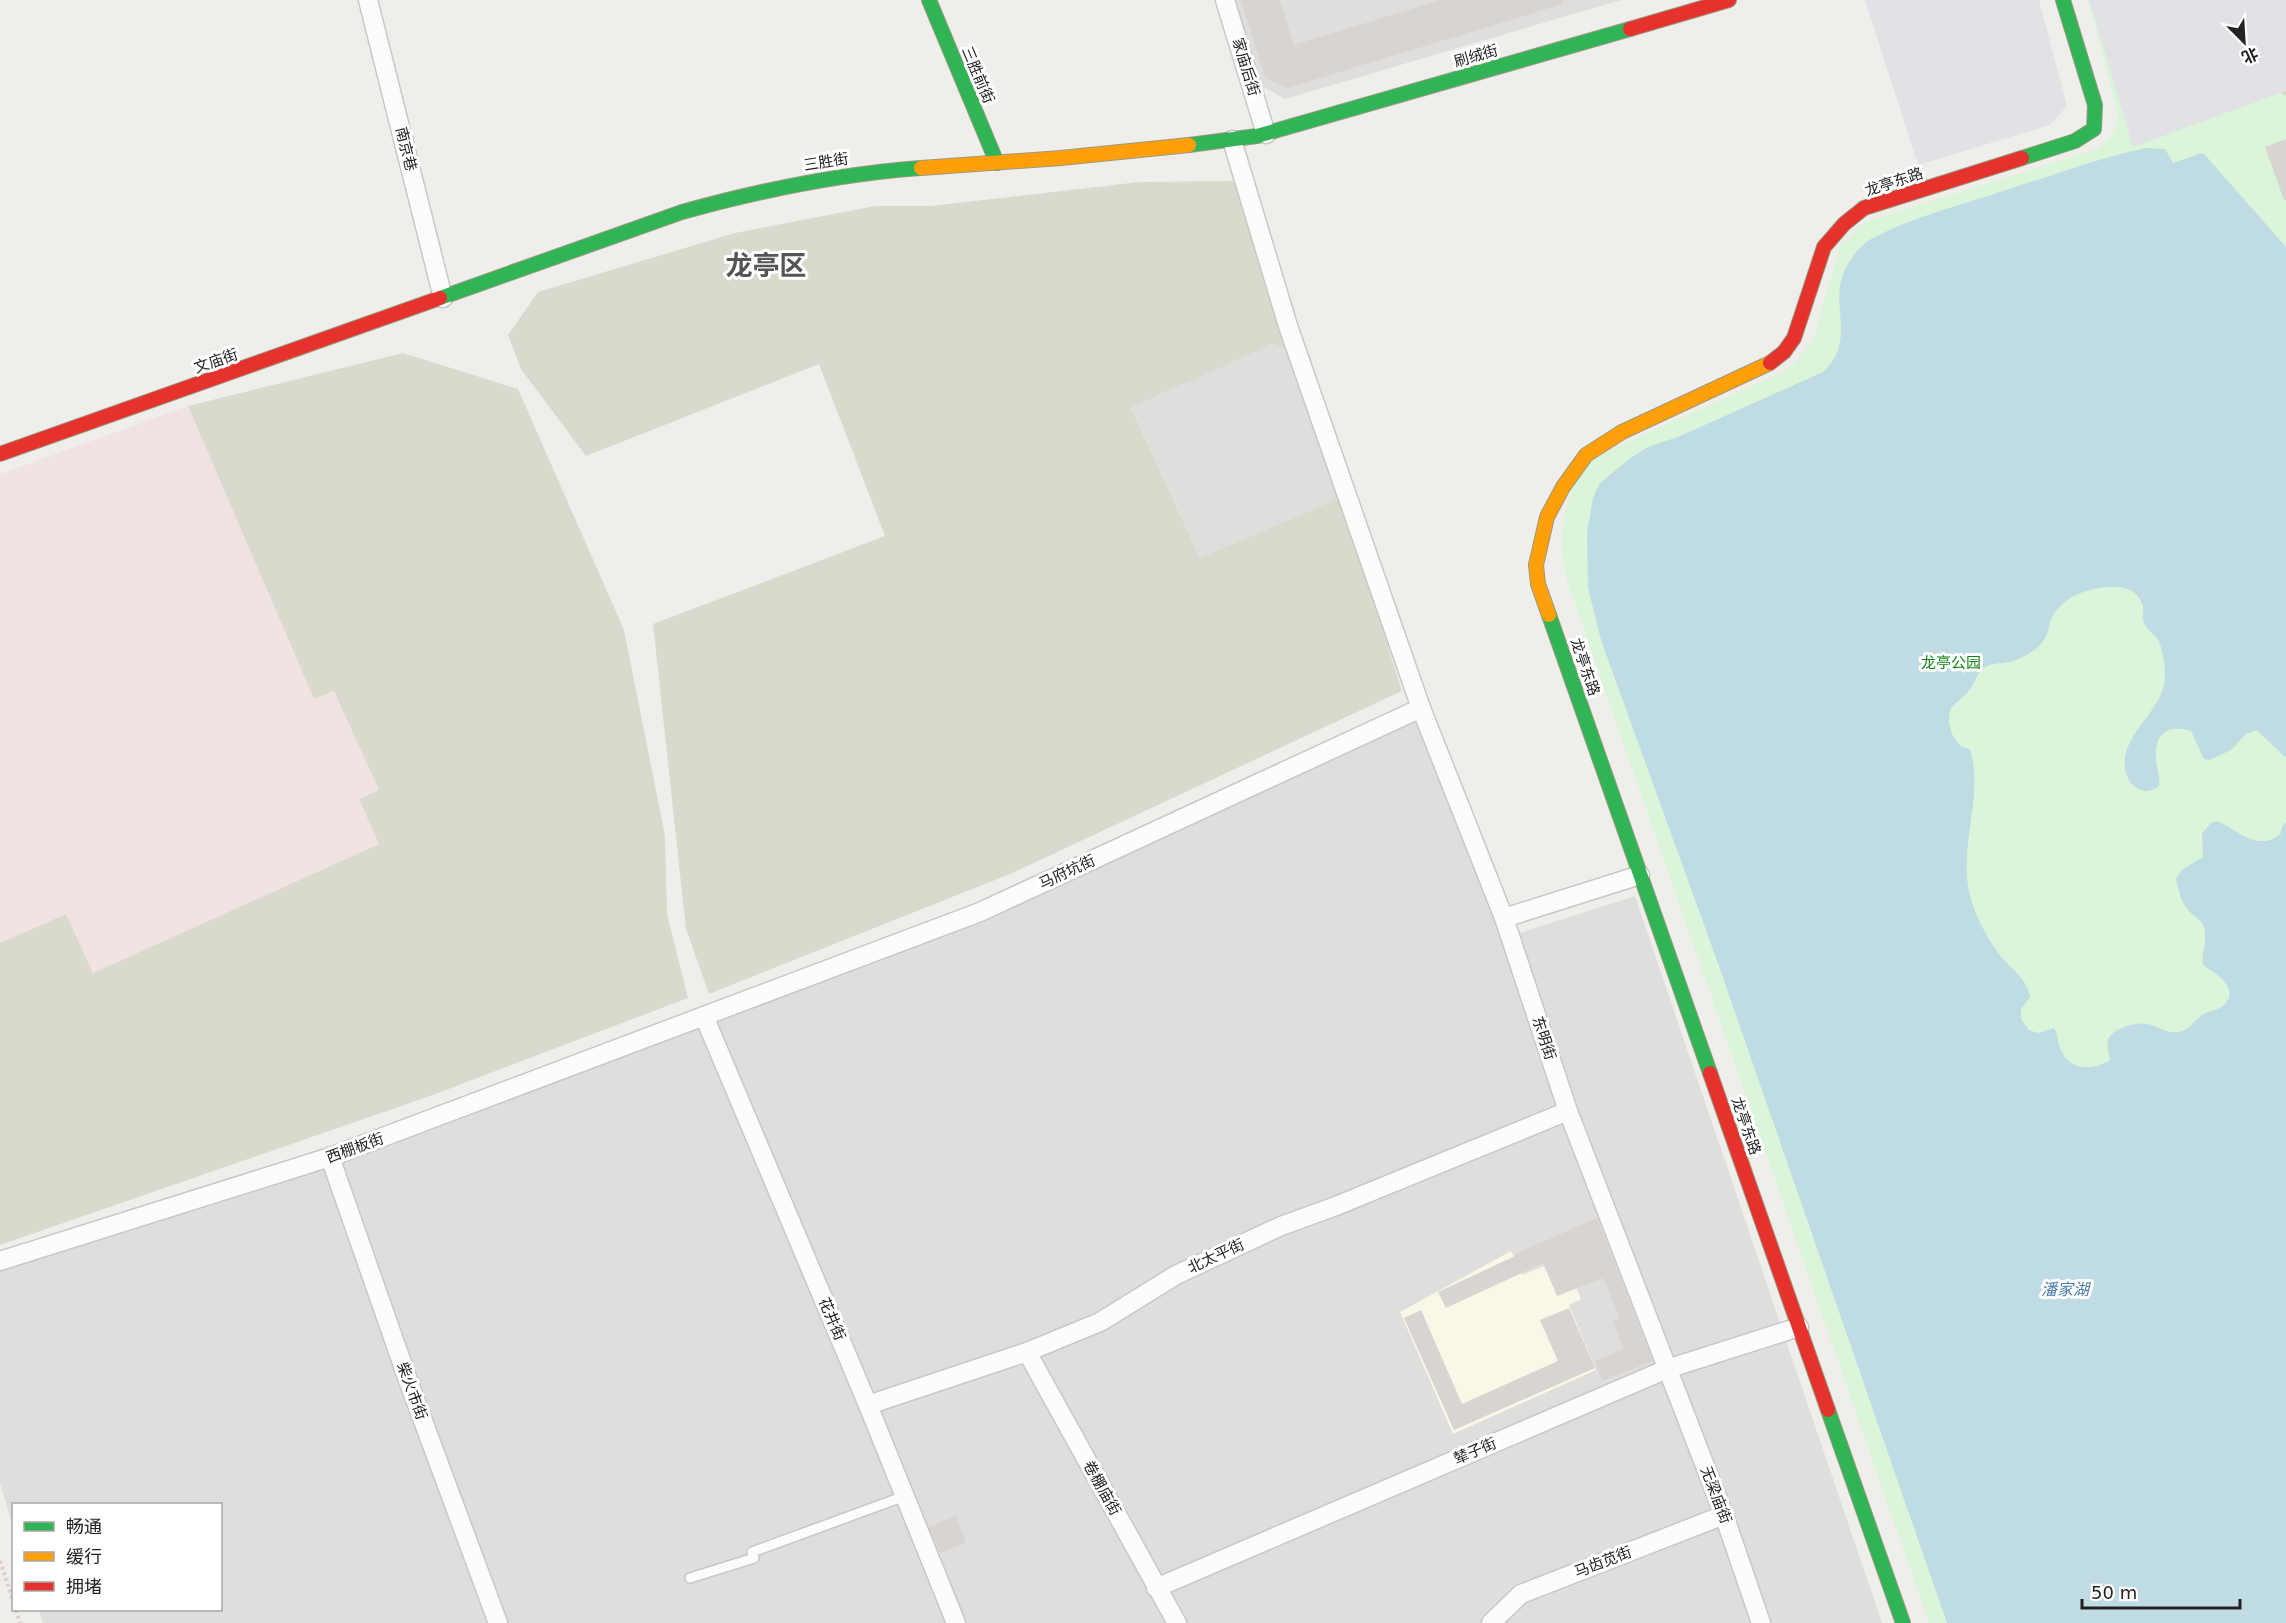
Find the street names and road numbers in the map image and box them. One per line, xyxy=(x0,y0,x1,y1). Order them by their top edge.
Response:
street label: 家庙后街 xyxy=(1229,36,1263,98)
street label: 刷绒街 xyxy=(1452,41,1500,71)
street label: 三胜前街 xyxy=(958,44,998,106)
street label: 南京巷 xyxy=(392,125,420,173)
street label: 三胜街 xyxy=(802,150,850,174)
street label: 龙亭东路 xyxy=(1863,164,1925,200)
street label: 文庙街 xyxy=(192,345,240,377)
street label: 龙亭东路 xyxy=(1567,636,1603,698)
street label: 马府坑街 xyxy=(1036,851,1098,893)
street label: 东明街 xyxy=(1528,1014,1560,1062)
street label: 龙亭东路 xyxy=(1728,1095,1764,1157)
street label: 西棚板街 xyxy=(324,1129,386,1167)
street label: 北太平街 xyxy=(1185,1235,1247,1277)
street label: 花井街 xyxy=(815,1295,849,1343)
street label: 柴火市街 xyxy=(393,1360,431,1422)
street label: 辇子街 xyxy=(1451,1434,1499,1468)
street label: 卷棚庙街 xyxy=(1080,1457,1124,1519)
street label: 无梁庙街 xyxy=(1697,1464,1735,1526)
street label: 马齿苋街 xyxy=(1572,1543,1634,1581)

